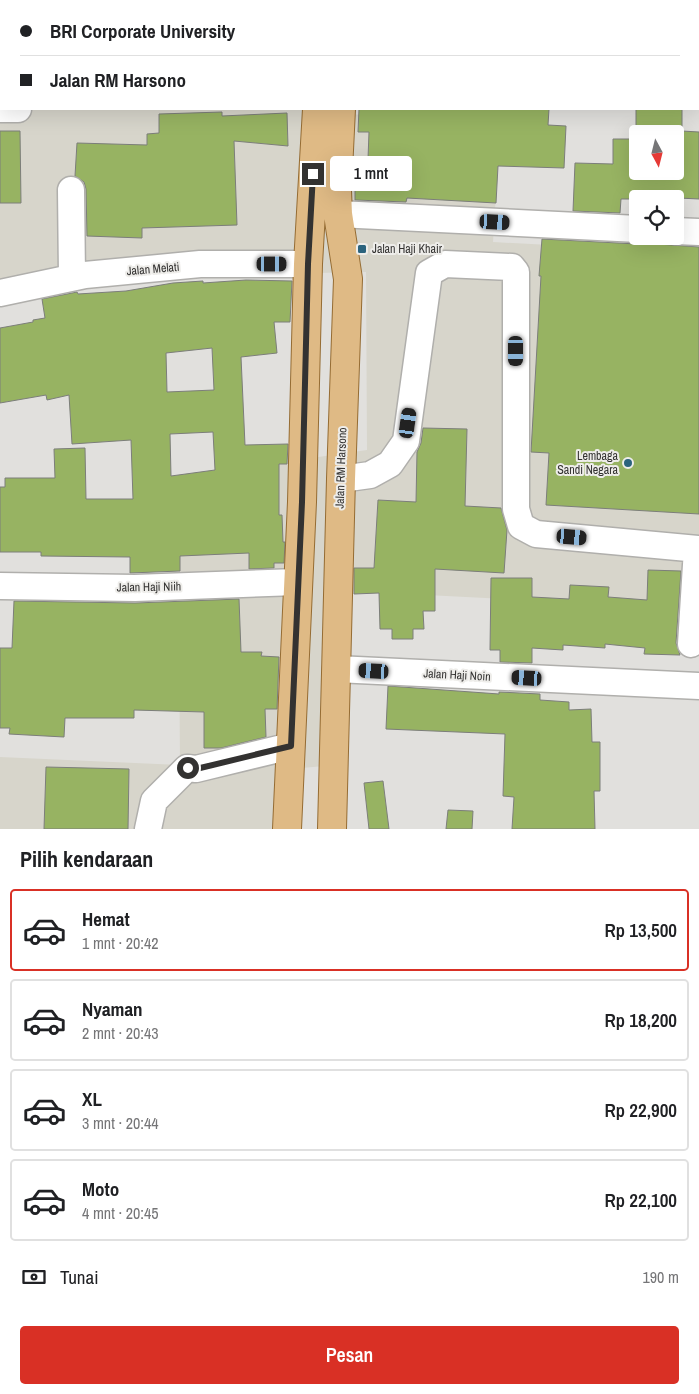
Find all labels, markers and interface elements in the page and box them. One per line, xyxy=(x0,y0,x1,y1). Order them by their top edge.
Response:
text: BRI Corporate University xyxy=(50,18,235,44)
text: Jalan RM Harsono xyxy=(50,67,186,93)
north arrow xyxy=(629,125,684,180)
map controls xyxy=(629,125,684,245)
callout: 1 mnt xyxy=(330,156,413,192)
text: 1 mnt xyxy=(354,162,388,184)
route end xyxy=(302,163,324,185)
button: locate xyxy=(629,190,684,245)
car xyxy=(479,214,510,230)
place label: Jalan Haji Khair xyxy=(372,241,443,257)
marker: Jalan Haji Khair xyxy=(356,243,368,255)
car xyxy=(257,257,287,272)
street label: Jalan Melati xyxy=(126,259,180,279)
car xyxy=(508,336,523,366)
car xyxy=(398,407,417,439)
street label: Jalan RM Harsono xyxy=(332,427,350,509)
place label: Lembaga Sandi Negara xyxy=(557,448,619,478)
marker: Lembaga Sandi Negara xyxy=(622,457,634,469)
car xyxy=(556,528,587,546)
street label: Jalan Haji Niih xyxy=(117,578,181,596)
car xyxy=(358,663,389,679)
street label: Jalan Haji Noin xyxy=(423,665,491,685)
car xyxy=(511,670,542,686)
route start xyxy=(177,757,199,779)
text: Pilih kendaraan xyxy=(20,844,153,874)
text: Hemat xyxy=(82,906,130,932)
icon: car xyxy=(22,908,67,953)
text: Rp 13,500 xyxy=(605,917,677,943)
text: 1 mnt · 20:42 xyxy=(82,932,159,954)
text: Nyaman xyxy=(82,996,143,1022)
icon: car xyxy=(22,998,67,1043)
text: Rp 18,200 xyxy=(605,1007,677,1033)
text: 2 mnt · 20:43 xyxy=(82,1022,159,1044)
text: XL xyxy=(82,1086,102,1112)
icon: car xyxy=(22,1088,67,1133)
text: Rp 22,900 xyxy=(605,1097,677,1123)
text: 3 mnt · 20:44 xyxy=(82,1112,159,1134)
text: Moto xyxy=(82,1176,119,1202)
icon: car xyxy=(22,1178,67,1223)
text: Rp 22,100 xyxy=(605,1187,677,1213)
text: 4 mnt · 20:45 xyxy=(82,1202,159,1224)
icon: cash xyxy=(20,1263,48,1291)
text: Tunai xyxy=(60,1264,99,1290)
text: 190 m xyxy=(643,1266,679,1288)
button: Pesan xyxy=(20,1326,679,1384)

